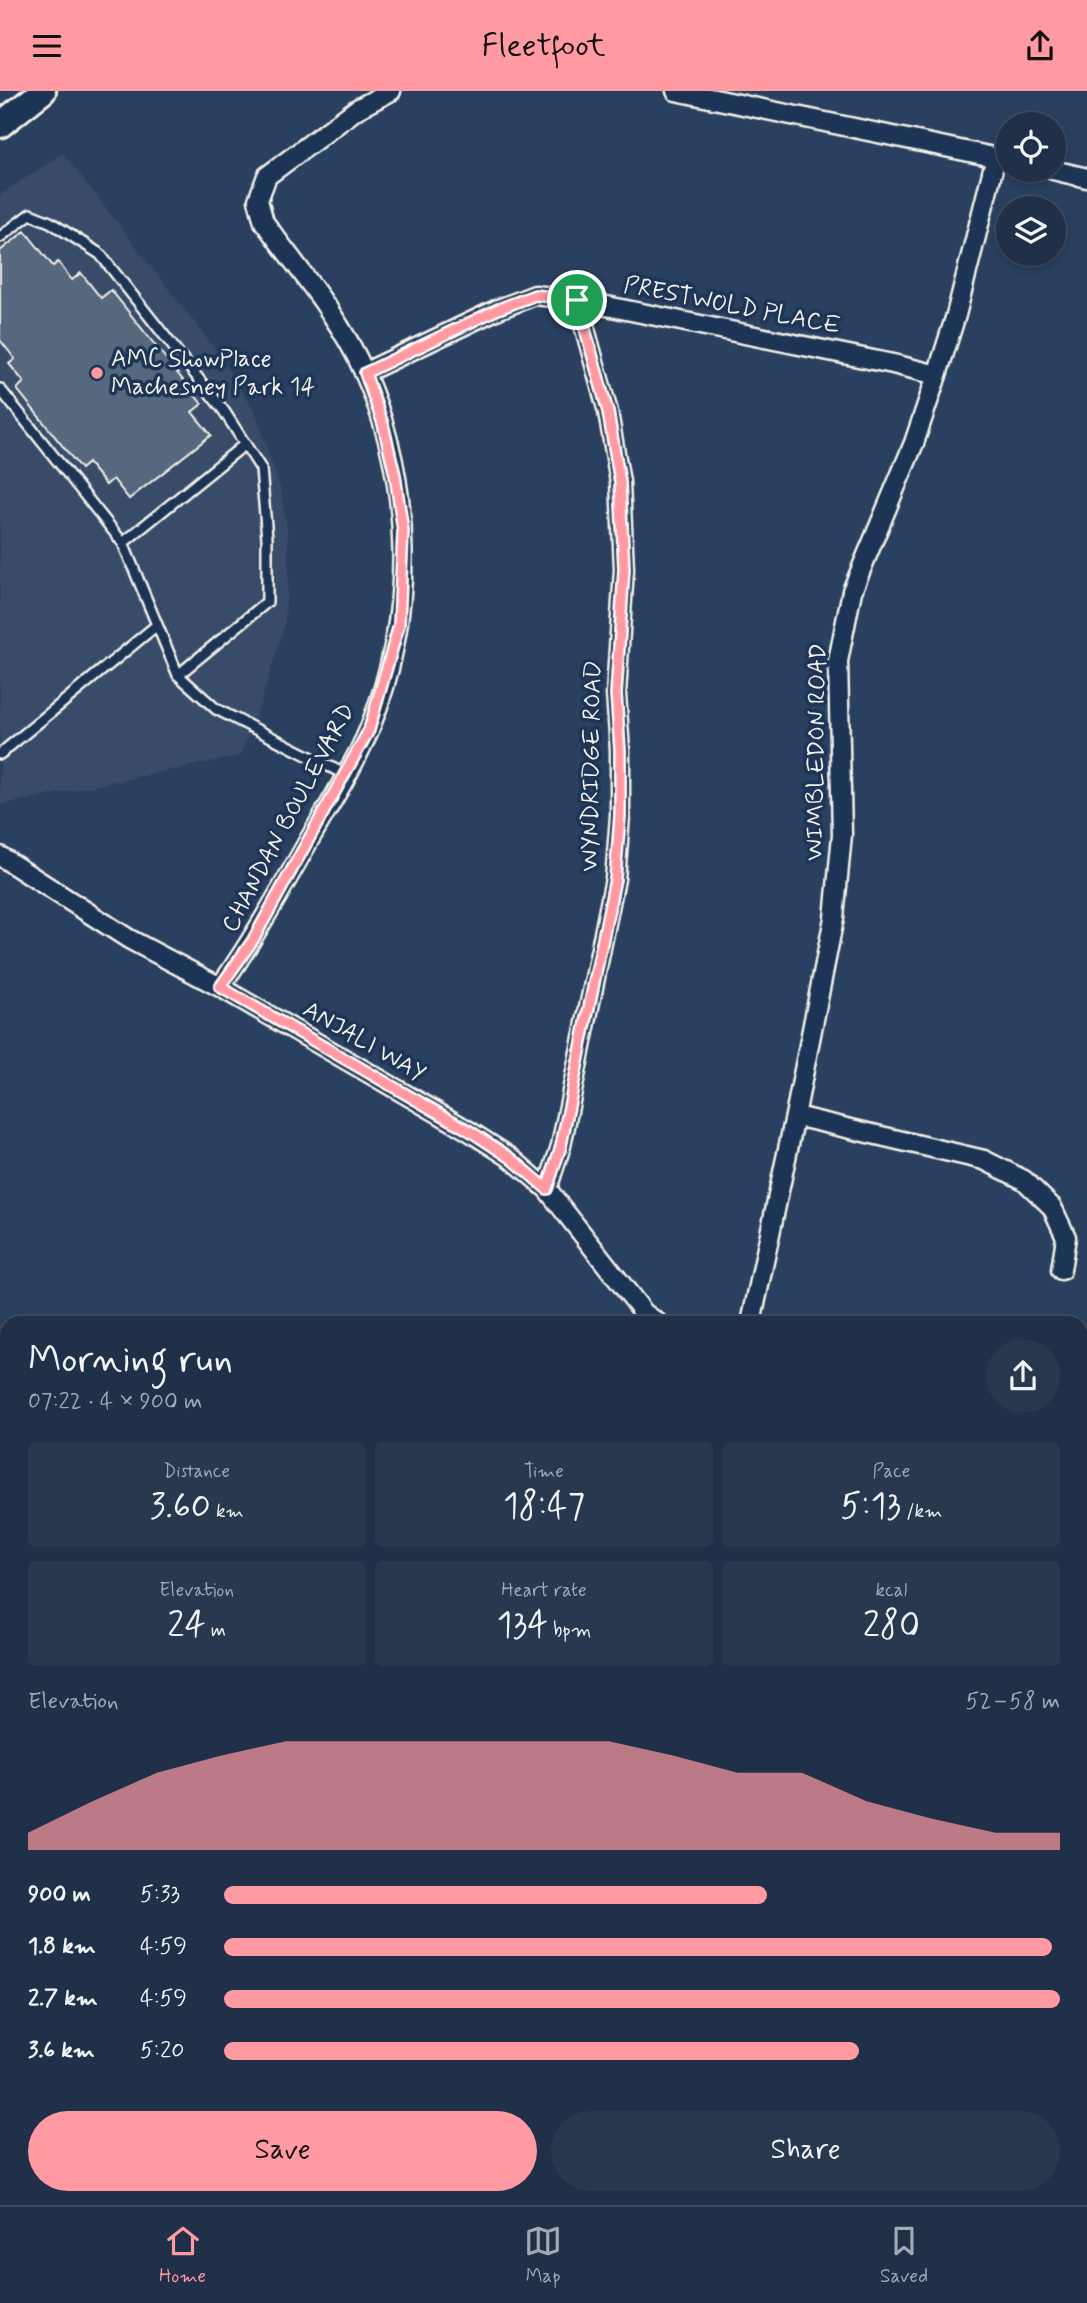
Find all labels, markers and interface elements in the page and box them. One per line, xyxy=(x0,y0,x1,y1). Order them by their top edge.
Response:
text: Fleetfoot xyxy=(481,25,606,67)
icon: menu xyxy=(28,27,66,65)
icon: share xyxy=(1021,27,1059,65)
map controls xyxy=(996,112,1066,266)
button: locate xyxy=(996,112,1066,182)
button: layers xyxy=(996,196,1066,266)
pin xyxy=(547,270,607,330)
street label: PRESTWOLD PLACE xyxy=(621,270,843,342)
icon: arrive xyxy=(558,281,596,319)
place label: AMC ShowPlace Machesney Park 14 xyxy=(111,344,315,403)
marker: AMC ShowPlace Machesney Park 14 xyxy=(89,365,105,381)
street label: WIMBLEDON ROAD xyxy=(800,643,834,861)
street label: WYNDRIDGE ROAD xyxy=(575,660,609,872)
street label: CHANDAN BOULEVARD xyxy=(215,698,363,938)
street label: ANJALI WAY xyxy=(297,994,431,1090)
text: Morning run xyxy=(28,1336,233,1385)
button: share xyxy=(986,1339,1060,1413)
text: 07:22 · 4 × 900 m xyxy=(28,1387,202,1417)
text: Distance xyxy=(163,1459,230,1484)
text: Time xyxy=(524,1459,564,1484)
text: Pace xyxy=(872,1459,910,1484)
text: 3.60 xyxy=(150,1484,211,1530)
text: 18:47 xyxy=(503,1484,585,1530)
text: 5:13 xyxy=(840,1484,901,1530)
text: km xyxy=(211,1499,244,1524)
text: /km xyxy=(901,1499,942,1524)
text: Elevation xyxy=(159,1578,234,1603)
text: Heart rate xyxy=(501,1578,587,1603)
text: kcal xyxy=(875,1578,907,1603)
text: 24 xyxy=(167,1603,206,1649)
text: 134 xyxy=(497,1603,548,1649)
text: 280 xyxy=(863,1603,920,1649)
text: m xyxy=(206,1618,226,1643)
text: bpm xyxy=(548,1618,591,1643)
text: Elevation xyxy=(28,1687,119,1717)
text: 52–58 m xyxy=(965,1687,1060,1717)
text: 900 m xyxy=(28,1880,91,1910)
text: 5:33 xyxy=(140,1880,180,1910)
text: 1.8 km xyxy=(28,1932,96,1962)
text: 4:59 xyxy=(140,1932,187,1962)
text: 2.7 km xyxy=(28,1984,98,2014)
text: 4:59 xyxy=(140,1984,187,2014)
text: 3.6 km xyxy=(28,2036,95,2066)
text: 5:20 xyxy=(140,2036,184,2066)
button: Save xyxy=(28,2111,537,2191)
button: Share xyxy=(551,2111,1060,2191)
tab: Home xyxy=(159,2222,206,2289)
tab: Map xyxy=(524,2222,562,2289)
tab: Saved xyxy=(880,2222,928,2289)

